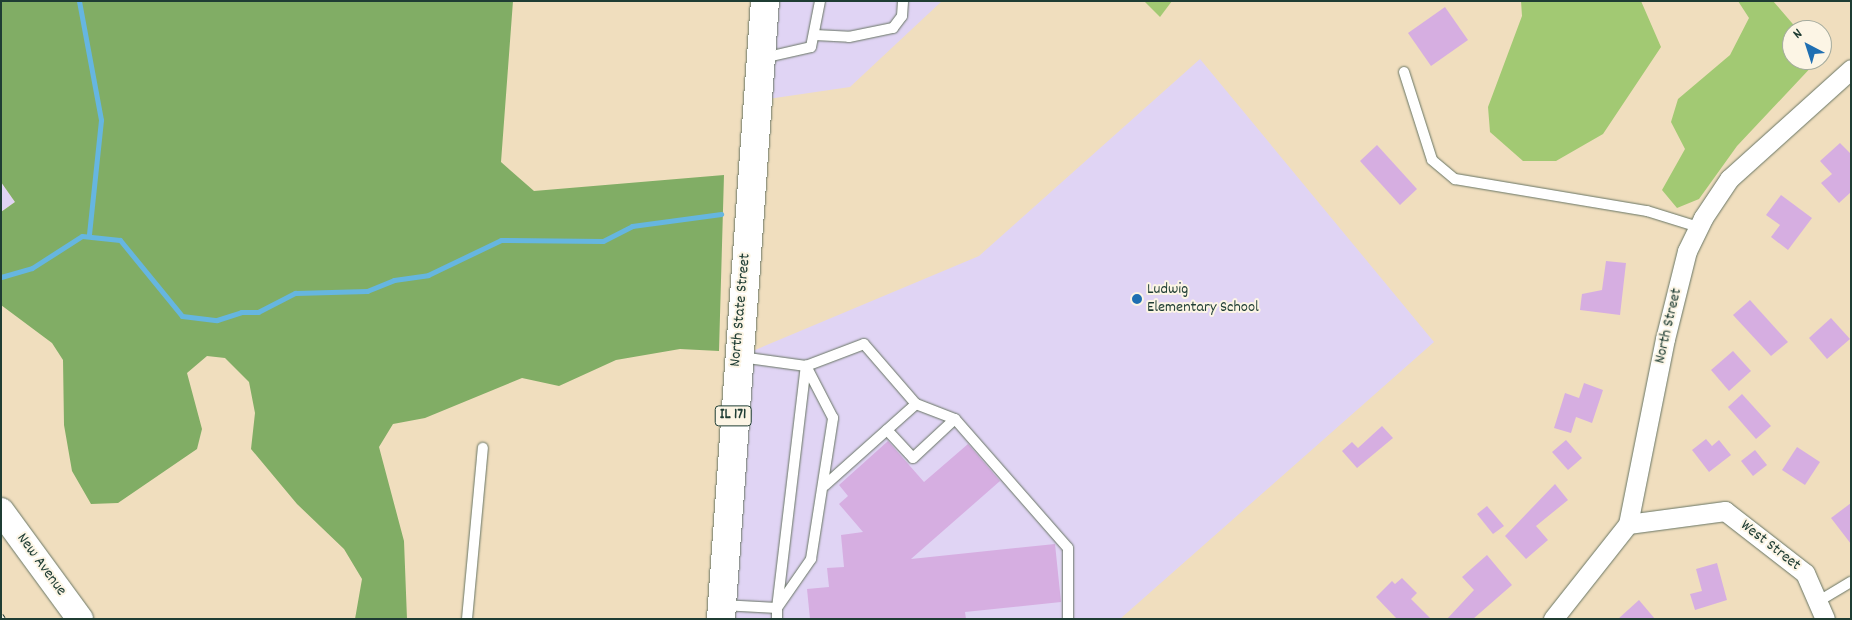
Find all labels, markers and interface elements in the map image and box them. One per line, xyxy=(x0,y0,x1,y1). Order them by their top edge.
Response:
north arrow xyxy=(1782,20,1832,70)
text: N xyxy=(1789,24,1807,44)
street label: North State Street xyxy=(726,252,756,368)
place label: Ludwig Elementary School xyxy=(1147,280,1259,318)
street label: North Street xyxy=(1651,286,1687,366)
marker: Ludwig Elementary School xyxy=(1131,293,1143,305)
road number: IL 171 xyxy=(714,404,752,428)
street label: West Street xyxy=(1736,516,1804,576)
street label: New Avenue xyxy=(12,530,70,600)

